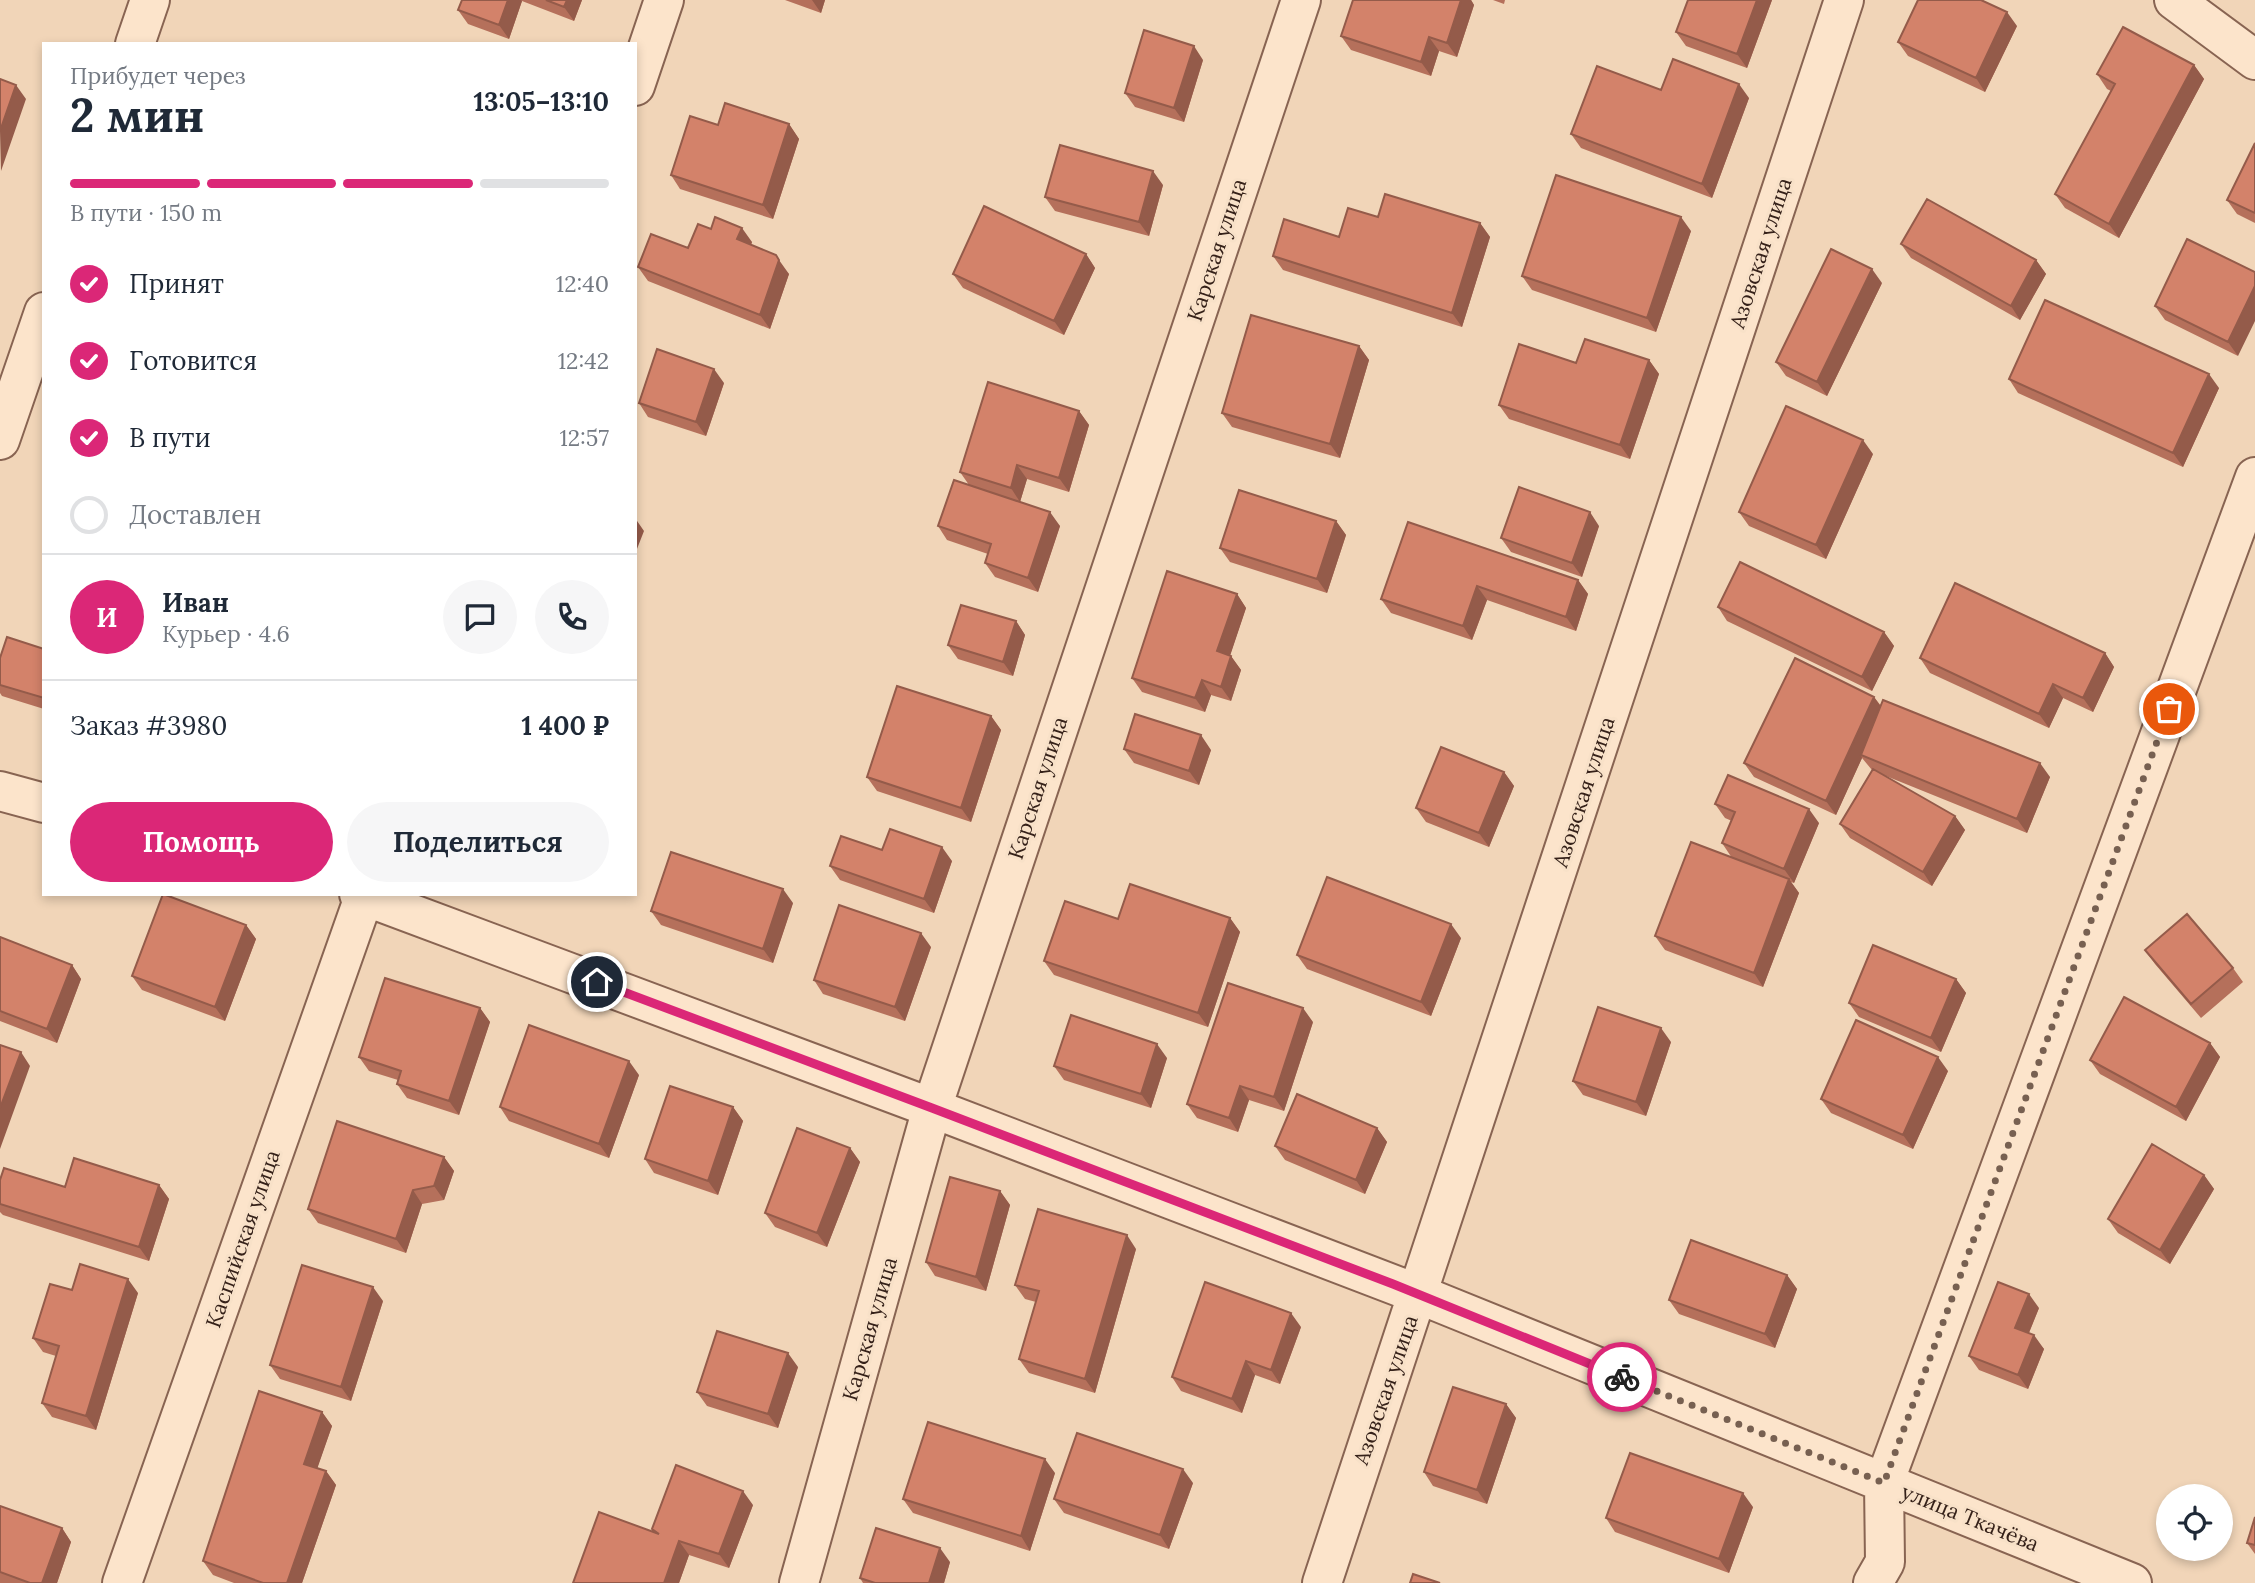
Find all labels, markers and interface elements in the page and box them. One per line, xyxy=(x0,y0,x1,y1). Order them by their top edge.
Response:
text: Прибудет через xyxy=(70,61,246,90)
text: 13:05–13:10 xyxy=(473,85,609,118)
text: 2 мин xyxy=(70,86,204,145)
street label: Азовская улица xyxy=(1723,174,1798,332)
street label: Карская улица xyxy=(1181,175,1252,325)
text: В пути · 150 m xyxy=(70,198,222,227)
icon: check xyxy=(70,265,108,303)
text: Принят xyxy=(129,267,224,300)
text: 12:40 xyxy=(556,269,609,298)
icon: check xyxy=(70,342,108,380)
text: Готовится xyxy=(129,344,257,377)
text: 12:42 xyxy=(558,346,609,375)
icon: check xyxy=(70,419,108,457)
text: В пути xyxy=(129,421,211,454)
text: 12:57 xyxy=(559,423,609,452)
text: Доставлен xyxy=(129,498,262,531)
button: chat xyxy=(443,580,517,654)
button: phone xyxy=(535,580,609,654)
text: Иван xyxy=(162,586,229,619)
text: И xyxy=(96,601,118,634)
text: Курьер · 4.6 xyxy=(162,619,290,648)
pin xyxy=(2139,679,2199,739)
icon: bag xyxy=(2150,690,2188,728)
text: Заказ #3980 xyxy=(70,709,227,742)
text: 1 400 ₽ xyxy=(521,709,609,742)
street label: Карская улица xyxy=(1002,713,1073,863)
street label: Азовская улица xyxy=(1546,713,1621,871)
button: Помощь xyxy=(70,802,333,882)
button: Поделиться xyxy=(347,802,609,882)
pin xyxy=(567,952,627,1012)
icon: home xyxy=(578,963,616,1001)
street label: Каспийская улица xyxy=(199,1146,286,1331)
street label: Карская улица xyxy=(836,1254,903,1404)
street label: Азовская улица xyxy=(1347,1311,1424,1469)
courier xyxy=(1587,1342,1657,1412)
icon: bike xyxy=(1603,1358,1641,1396)
street label: улица Ткачёва xyxy=(1897,1478,2043,1557)
map controls xyxy=(2156,1484,2233,1561)
button: locate xyxy=(2156,1484,2233,1561)

